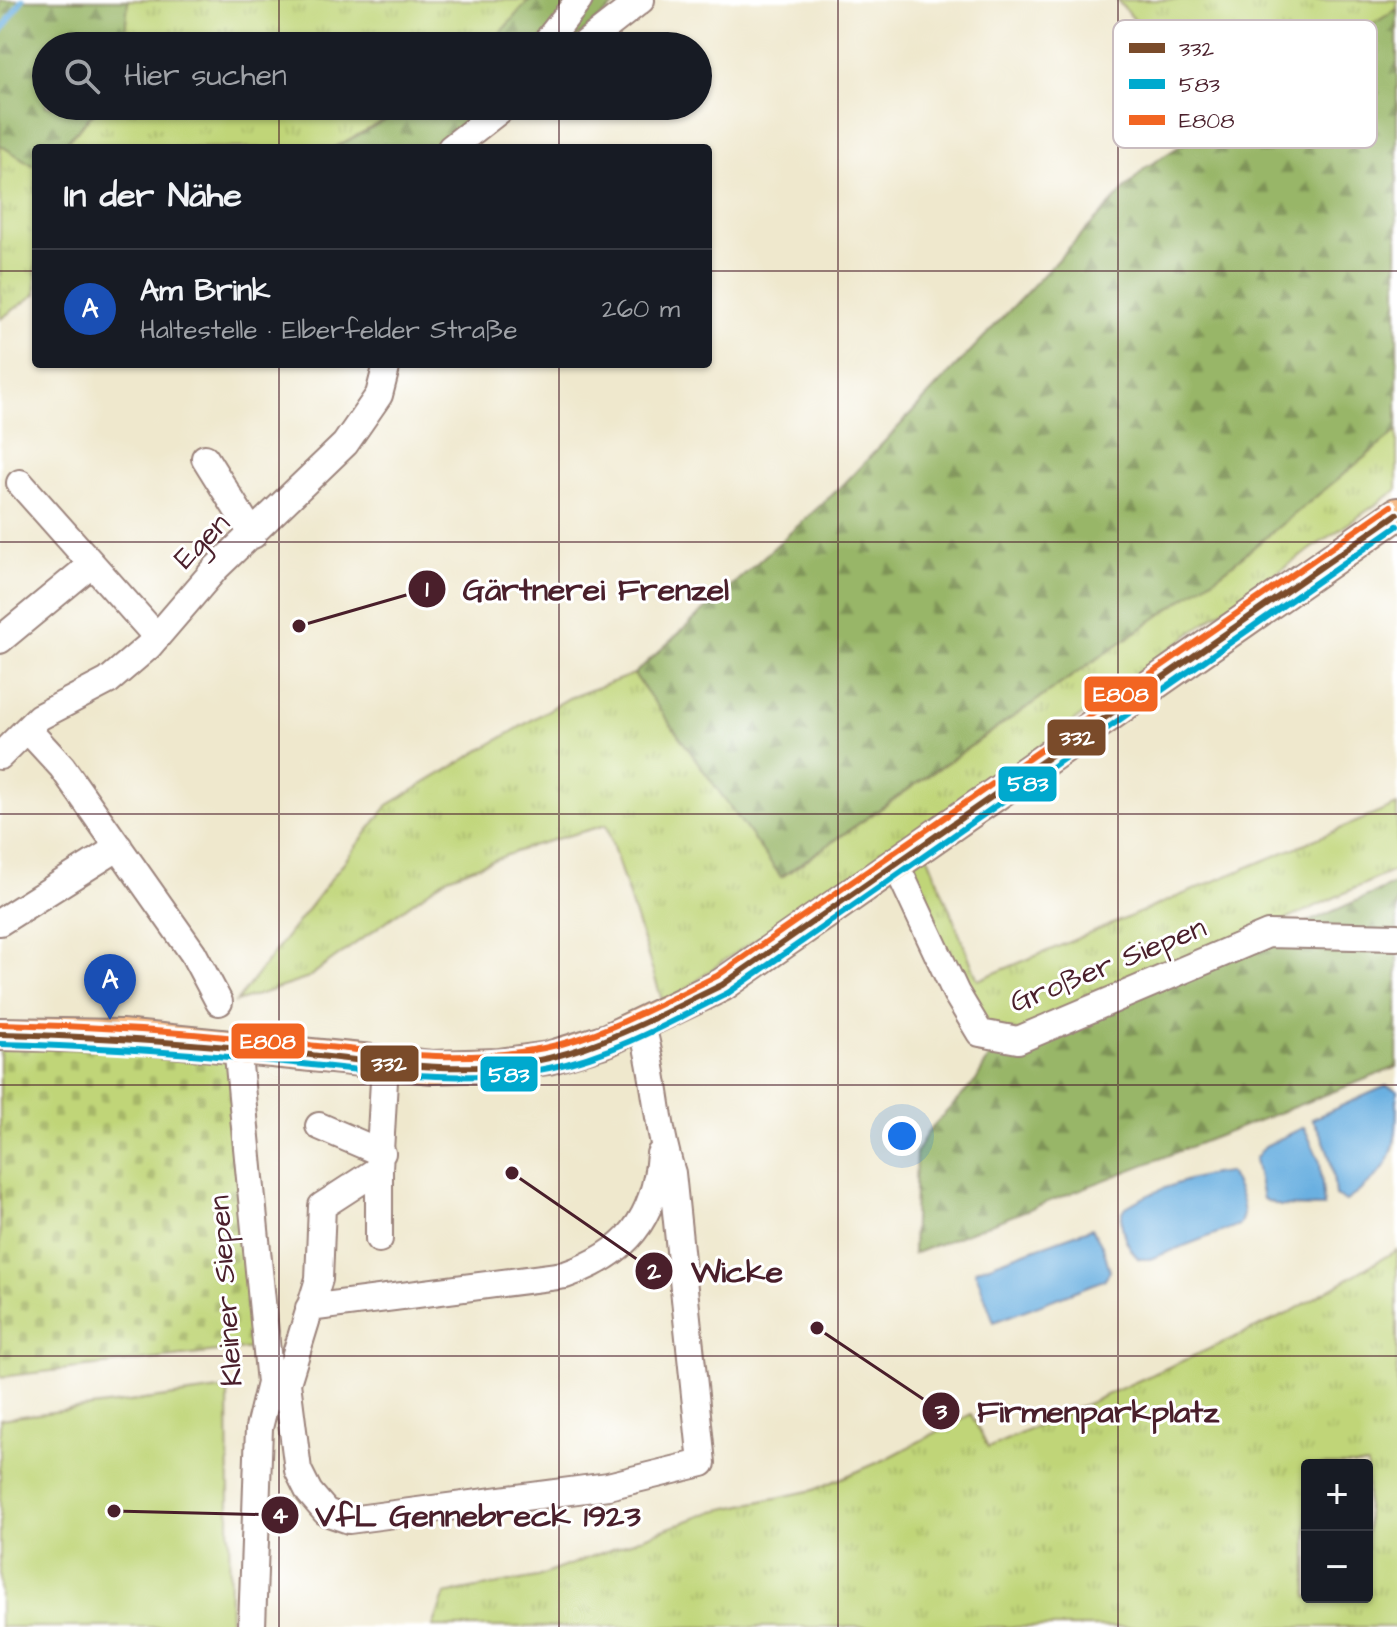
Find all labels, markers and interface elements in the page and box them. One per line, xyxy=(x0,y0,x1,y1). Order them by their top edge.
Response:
legend xyxy=(1113,20,1377,148)
search box xyxy=(32,32,712,120)
text: 332 xyxy=(1179,34,1214,65)
icon: search xyxy=(60,54,104,98)
text: Hier suchen xyxy=(124,55,287,97)
text: 583 xyxy=(1179,70,1220,101)
text: E808 xyxy=(1179,106,1234,137)
text: In der Nähe xyxy=(64,172,242,220)
text: Am Brink xyxy=(140,270,270,312)
text: A xyxy=(82,291,98,327)
text: 260 m xyxy=(602,291,680,327)
text: Haltestelle · Elberfelder Straße xyxy=(140,312,518,348)
street label: Egen xyxy=(164,503,240,579)
callout: Gärtnerei Frenzel xyxy=(407,561,745,617)
text: Gärtnerei Frenzel xyxy=(463,568,729,613)
text: 1 xyxy=(425,573,429,607)
line badge: E808 xyxy=(1083,675,1159,713)
text: E808 xyxy=(1093,680,1149,711)
line badge: 332 xyxy=(1046,718,1107,757)
text: 332 xyxy=(1059,723,1095,754)
line badge: 583 xyxy=(997,765,1058,803)
text: 583 xyxy=(1007,769,1049,800)
street label: Großer Siepen xyxy=(1004,907,1212,1023)
pin: A xyxy=(84,954,136,1020)
line badge: E808 xyxy=(230,1022,306,1060)
text: E808 xyxy=(240,1027,296,1058)
line badge: 332 xyxy=(359,1044,420,1083)
text: 332 xyxy=(371,1049,407,1080)
line badge: 583 xyxy=(479,1055,539,1093)
text: 583 xyxy=(488,1060,530,1091)
your location xyxy=(882,1116,922,1156)
street label: Kleiner Siepen xyxy=(198,1194,254,1388)
callout: Wicke xyxy=(634,1243,799,1299)
text: Wicke xyxy=(690,1250,783,1295)
text: 2 xyxy=(646,1255,661,1289)
callout: Firmenparkplatz xyxy=(921,1383,1235,1439)
text: Firmenparkplatz xyxy=(977,1390,1220,1435)
text: 3 xyxy=(934,1395,948,1429)
map controls xyxy=(1301,1459,1373,1603)
button: + xyxy=(1301,1459,1373,1531)
callout: VfL Gennebreck 1923 xyxy=(260,1487,657,1543)
text: VfL Gennebreck 1923 xyxy=(314,1494,641,1539)
text: 4 xyxy=(272,1499,289,1533)
button: − xyxy=(1301,1531,1373,1603)

